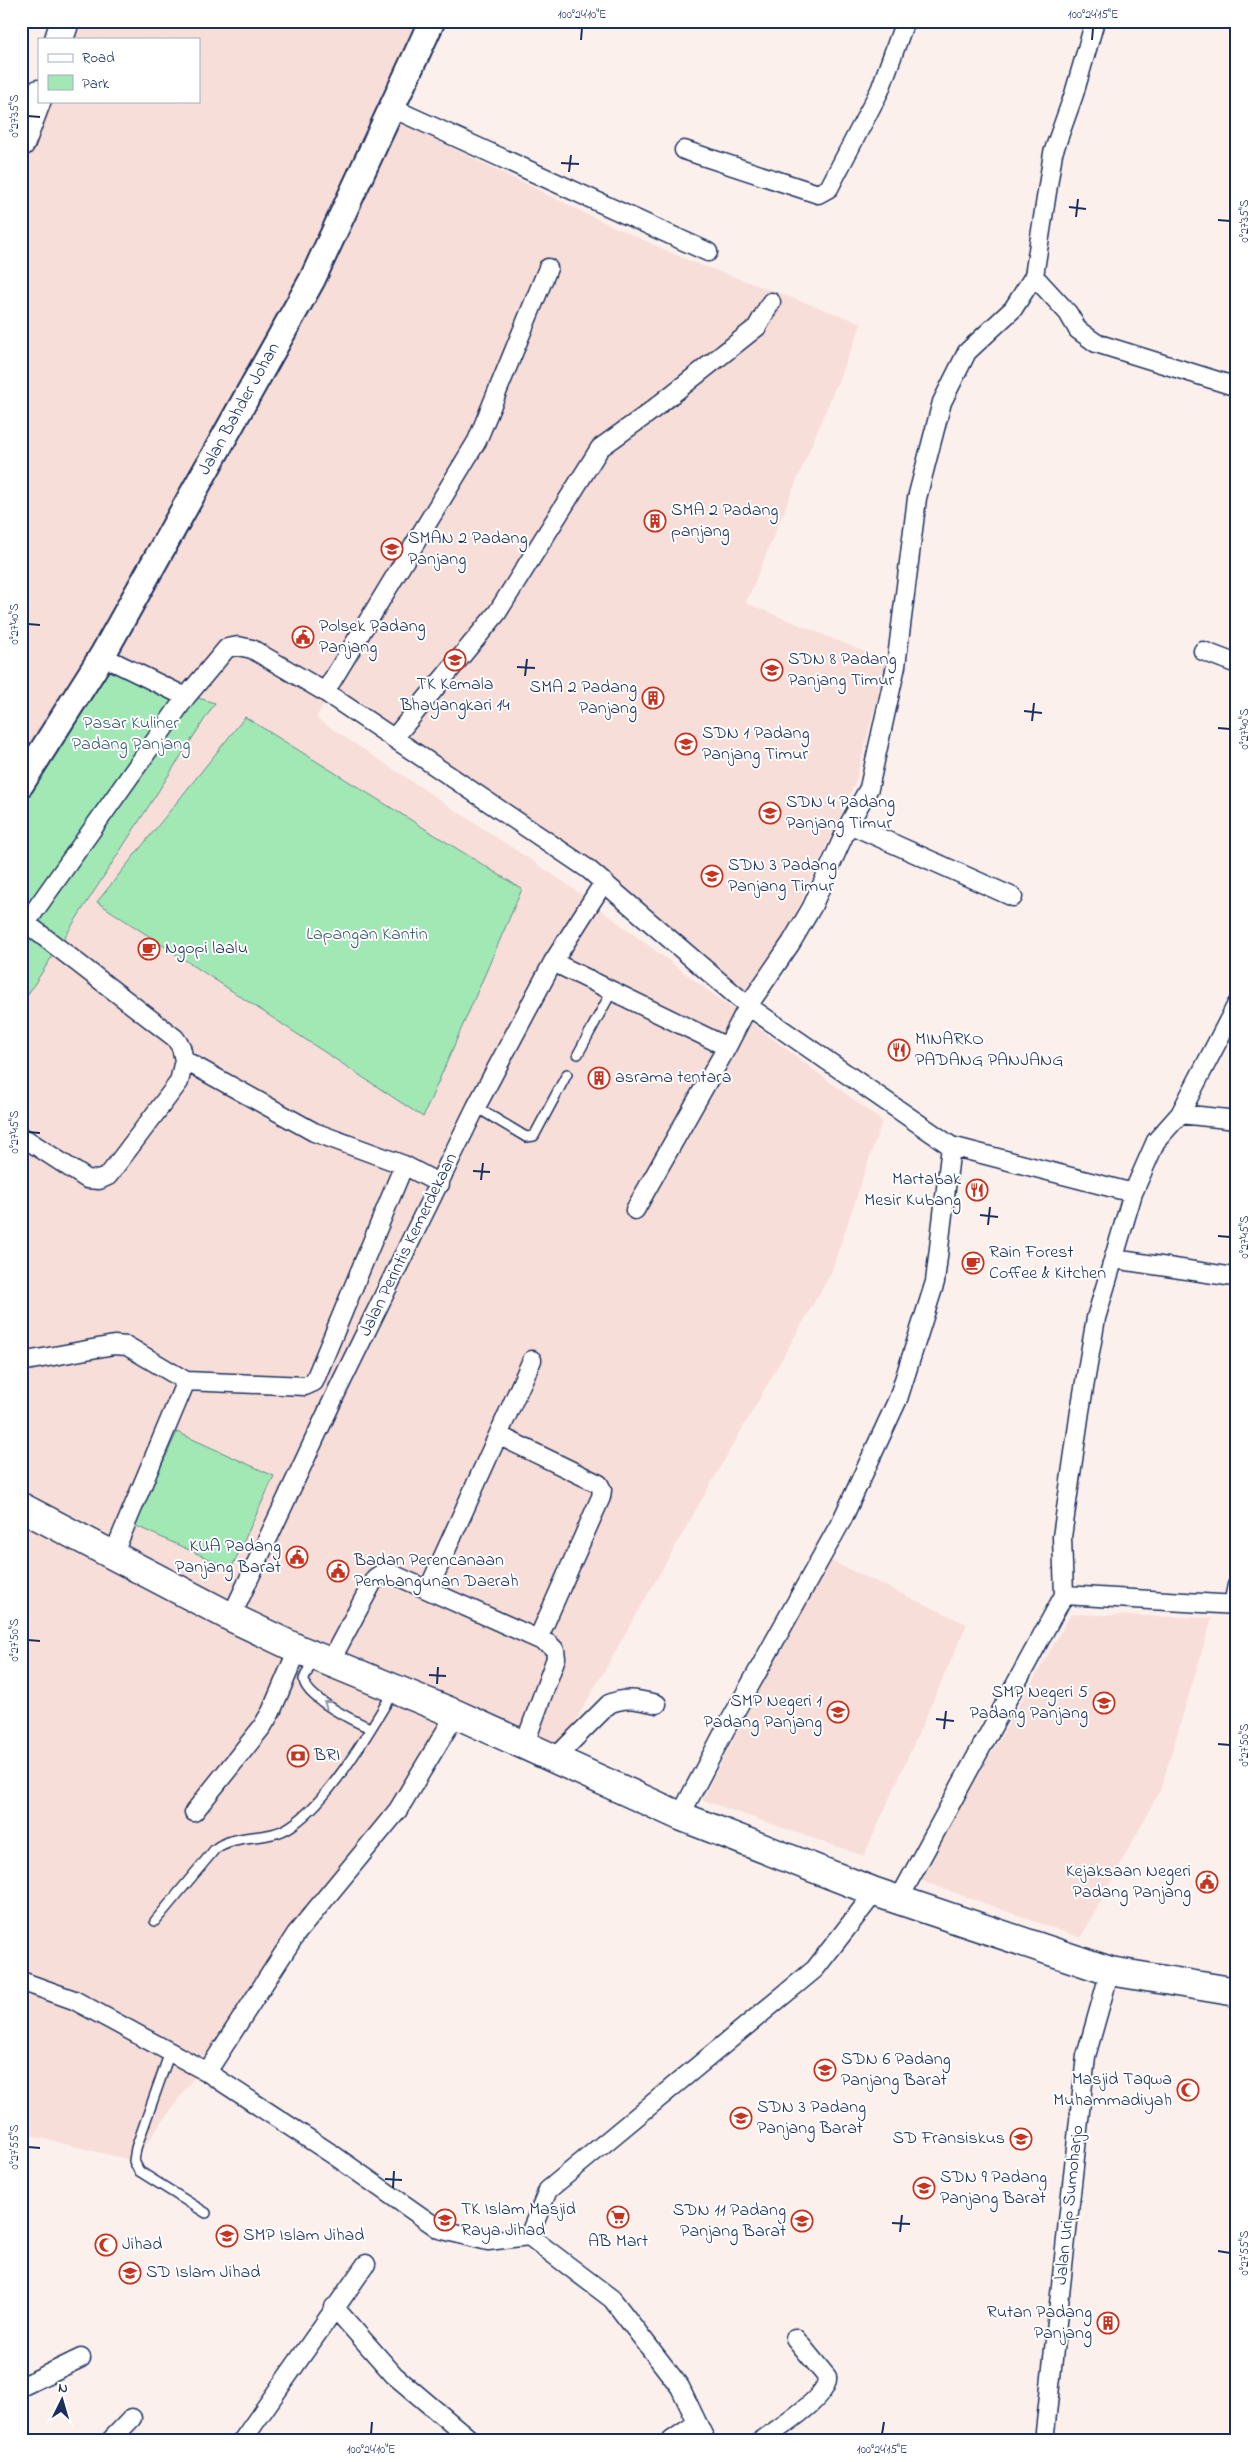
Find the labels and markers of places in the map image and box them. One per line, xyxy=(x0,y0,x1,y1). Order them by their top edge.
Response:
place label: SMA 2 Padang panjang xyxy=(671,498,778,546)
building icon: SMA 2 Padang panjang xyxy=(643,509,667,533)
place label: SMAN 2 Padang Panjang xyxy=(408,526,528,574)
school or university icon: SMAN 2 Padang Panjang xyxy=(380,537,404,561)
place label: Polsek Padang Panjang xyxy=(319,614,426,662)
public building icon: Polsek Padang Panjang xyxy=(291,625,315,649)
place label: SDN 8 Padang Panjang Timur xyxy=(788,647,897,695)
school or university icon: TK Kemala Bhayangkari 14 xyxy=(443,648,467,672)
school or university icon: SDN 8 Padang Panjang Timur xyxy=(760,658,784,682)
place label: TK Kemala Bhayangkari 14 xyxy=(399,672,510,720)
place label: SMA 2 Padang Panjang xyxy=(530,675,637,723)
building icon: SMA 2 Padang Panjang xyxy=(641,686,665,710)
place label: SDN 1 Padang Panjang Timur xyxy=(702,721,810,769)
school or university icon: SDN 1 Padang Panjang Timur xyxy=(674,732,698,756)
place label: SDN 4 Padang Panjang Timur xyxy=(786,790,895,838)
school or university icon: SDN 4 Padang Panjang Timur xyxy=(758,801,782,825)
place label: SDN 3 Padang Panjang Timur xyxy=(728,853,837,901)
school or university icon: SDN 3 Padang Panjang Timur xyxy=(700,864,724,888)
place label: Ngopi laalu xyxy=(165,936,248,963)
cafe icon: Ngopi laalu xyxy=(137,937,161,961)
place label: MINARKO PADANG PANJANG xyxy=(915,1027,1064,1074)
restaurant icon: MINARKO PADANG PANJANG xyxy=(887,1038,911,1062)
place label: asrama tentara xyxy=(615,1065,731,1091)
building icon: asrama tentara xyxy=(587,1066,611,1090)
place label: Martabak Mesir Kubang xyxy=(864,1167,961,1215)
restaurant icon: Martabak Mesir Kubang xyxy=(965,1178,989,1202)
place label: Rain Forest Coffee & Kitchen xyxy=(989,1240,1106,1287)
cafe icon: Rain Forest Coffee & Kitchen xyxy=(961,1251,985,1275)
place label: KUA Padang Panjang Barat xyxy=(175,1534,281,1582)
public building icon: KUA Padang Panjang Barat xyxy=(285,1545,309,1569)
place label: Badan Perencanaan Pembangunan Daerah xyxy=(353,1548,519,1596)
public building icon: Badan Perencanaan Pembangunan Daerah xyxy=(326,1559,350,1583)
place label: SMP Negeri 5 Padang Panjang xyxy=(969,1680,1088,1728)
place label: SMP Negeri 1 Padang Panjang xyxy=(703,1689,822,1737)
school or university icon: SMP Negeri 5 Padang Panjang xyxy=(1092,1691,1116,1715)
school or university icon: SMP Negeri 1 Padang Panjang xyxy=(826,1700,850,1724)
place label: BRI xyxy=(313,1743,340,1769)
bank icon: BRI xyxy=(286,1744,310,1768)
place label: Kejaksaan Negeri Padang Panjang xyxy=(1066,1859,1191,1907)
public building icon: Kejaksaan Negeri Padang Panjang xyxy=(1195,1870,1219,1894)
place label: SDN 6 Padang Panjang Barat xyxy=(841,2047,951,2095)
school or university icon: SDN 6 Padang Panjang Barat xyxy=(813,2058,837,2082)
place label: Masjid Taqwa Muhammadiyah xyxy=(1053,2067,1172,2114)
mosque icon: Masjid Taqwa Muhammadiyah xyxy=(1176,2078,1200,2102)
place label: SDN 3 Padang Panjang Barat xyxy=(757,2095,866,2143)
school or university icon: SDN 3 Padang Panjang Barat xyxy=(729,2106,753,2130)
place label: SD Fransiskus xyxy=(892,2126,1005,2152)
school or university icon: SD Fransiskus xyxy=(1009,2127,1033,2151)
place label: SDN 9 Padang Panjang Barat xyxy=(940,2165,1047,2213)
school or university icon: SDN 9 Padang Panjang Barat xyxy=(912,2176,936,2200)
place label: TK Islam Masjid Raya Jihad xyxy=(461,2197,576,2244)
place label: SDN 11 Padang Panjang Barat xyxy=(673,2198,786,2246)
supermarket icon: AB Mart xyxy=(606,2205,630,2229)
school or university icon: TK Islam Masjid Raya Jihad xyxy=(433,2208,457,2232)
school or university icon: SDN 11 Padang Panjang Barat xyxy=(790,2209,814,2233)
place label: SMP Islam Jihad xyxy=(243,2223,364,2249)
school or university icon: SMP Islam Jihad xyxy=(215,2224,239,2248)
place label: AB Mart xyxy=(588,2229,648,2255)
place label: Jihad xyxy=(122,2232,162,2258)
mosque icon: Jihad xyxy=(94,2233,118,2257)
place label: SD Islam Jihad xyxy=(146,2260,260,2286)
school or university icon: SD Islam Jihad xyxy=(118,2261,142,2285)
place label: Rutan Padang Panjang xyxy=(987,2300,1092,2348)
building icon: Rutan Padang Panjang xyxy=(1096,2311,1120,2335)

